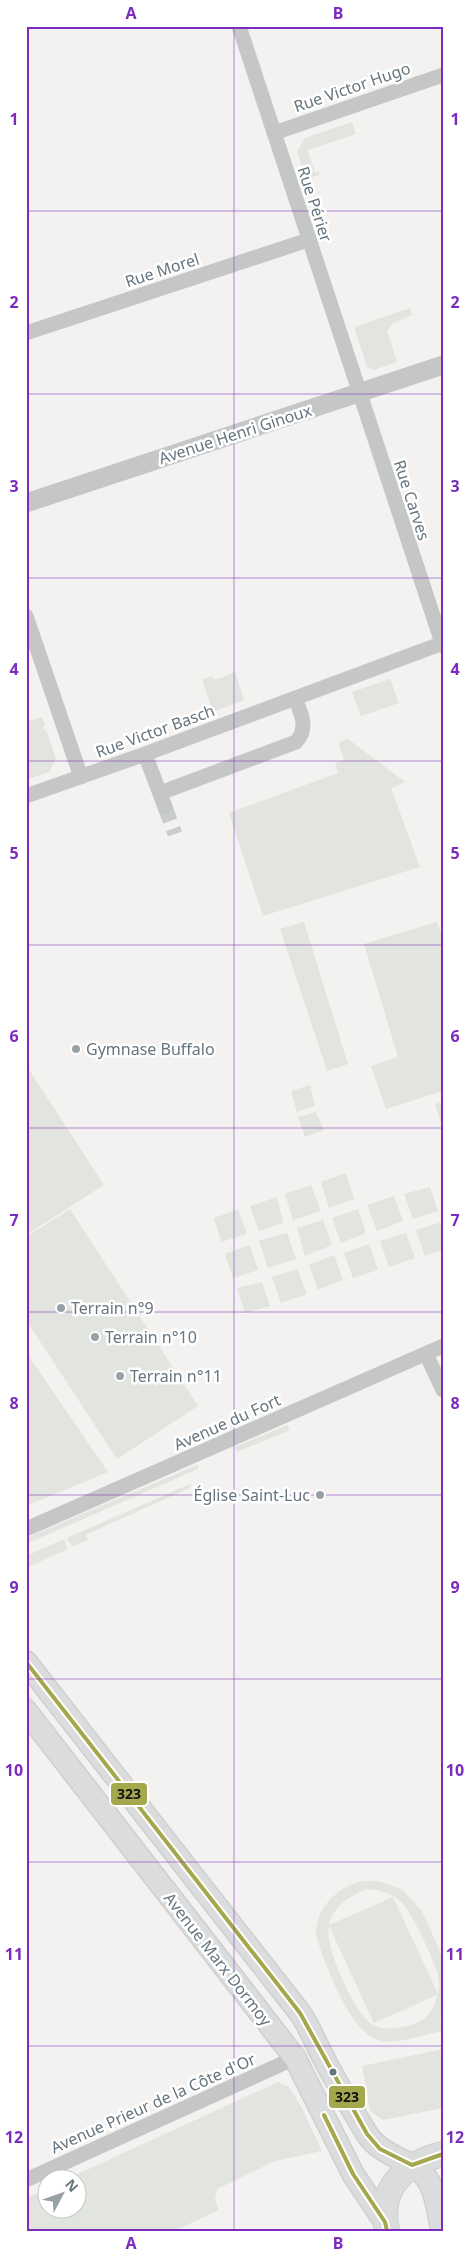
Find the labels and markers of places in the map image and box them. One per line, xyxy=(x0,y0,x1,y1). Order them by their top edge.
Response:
place label: Gymnase Buffalo xyxy=(86,1038,215,1060)
marker: Gymnase Buffalo xyxy=(70,1043,82,1055)
place label: Terrain n°9 xyxy=(71,1297,154,1319)
marker: Terrain n°9 xyxy=(55,1302,67,1314)
place label: Terrain n°10 xyxy=(105,1326,197,1348)
marker: Terrain n°10 xyxy=(89,1331,101,1343)
place label: Terrain n°11 xyxy=(130,1365,222,1387)
marker: Terrain n°11 xyxy=(114,1370,126,1382)
place label: Église Saint-Luc xyxy=(194,1484,310,1506)
marker: Église Saint-Luc xyxy=(314,1489,326,1501)
unlabelled marker xyxy=(328,2067,338,2077)

